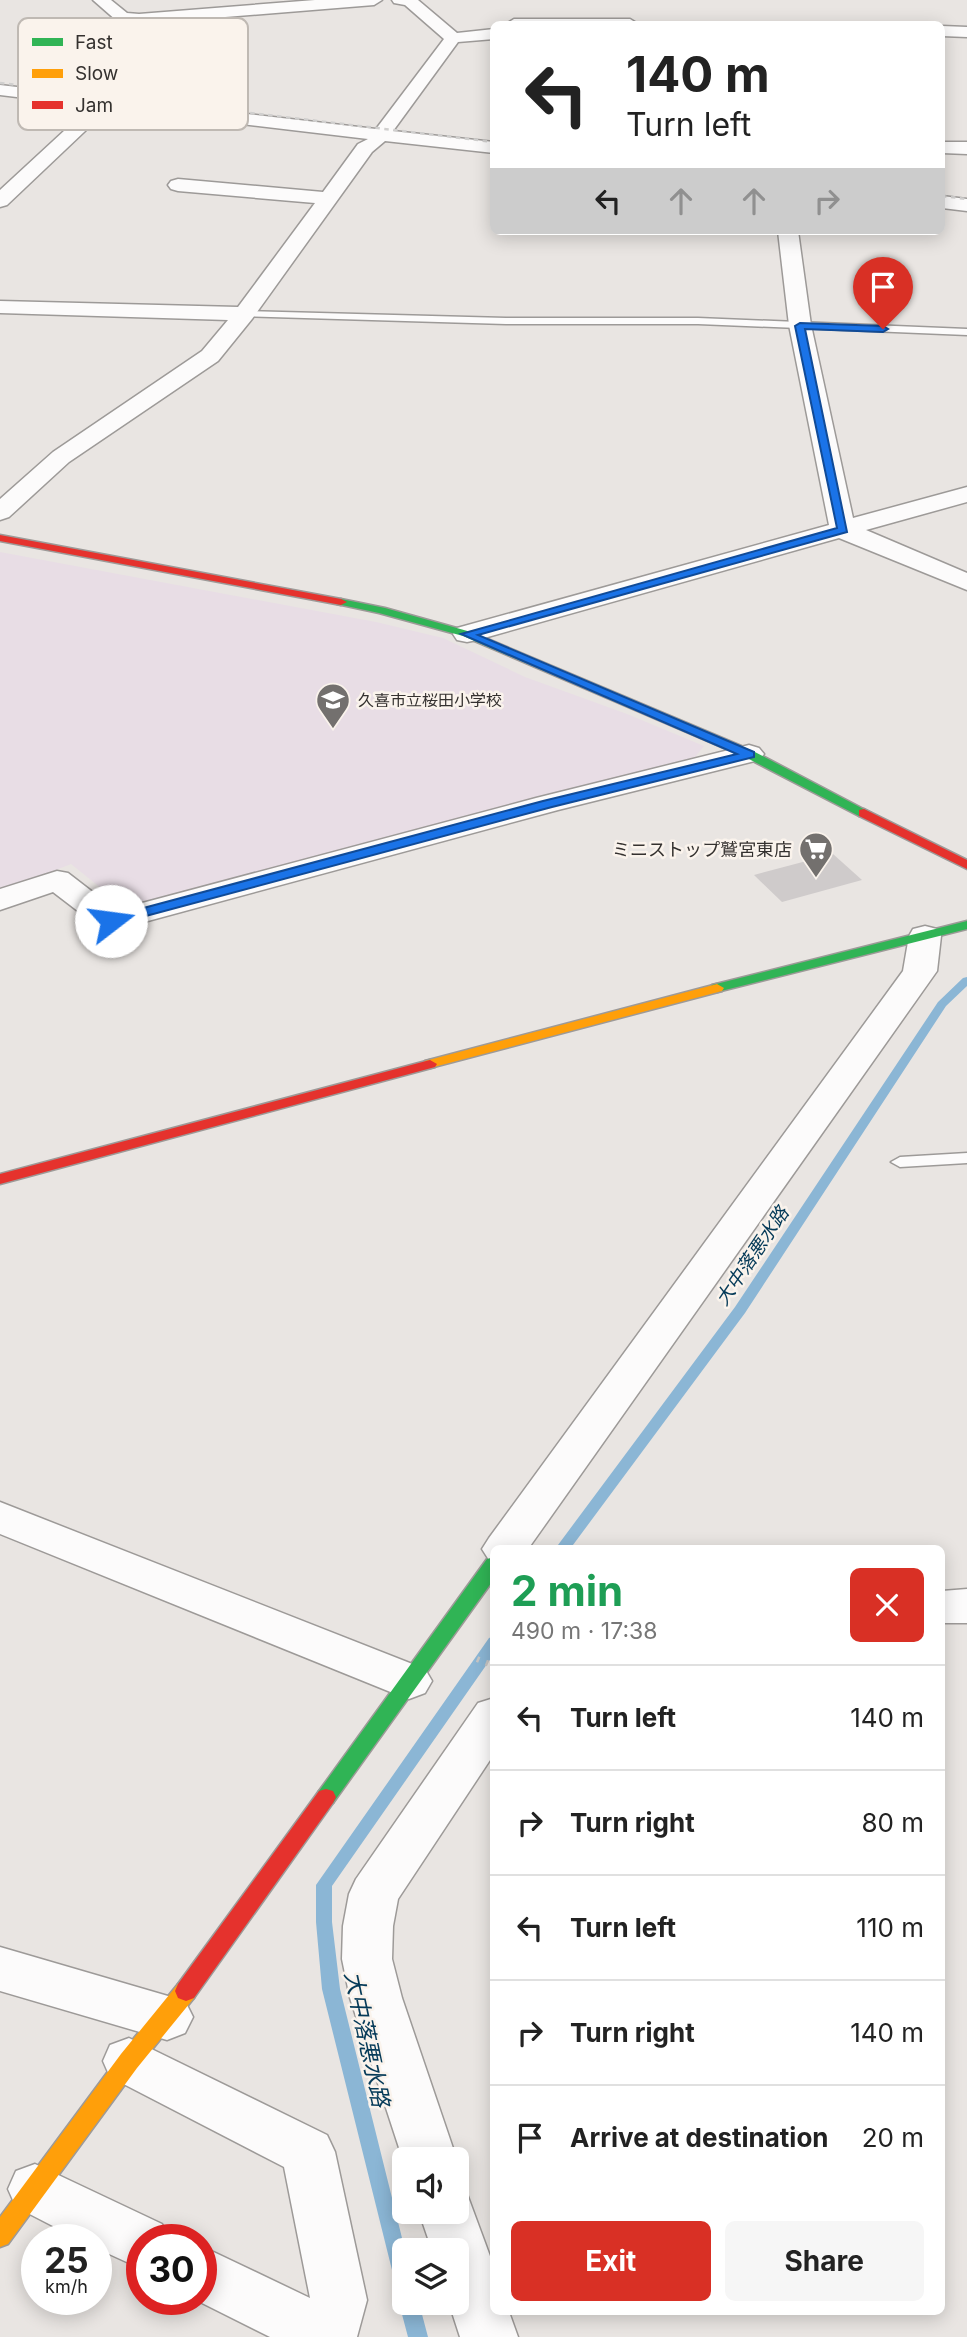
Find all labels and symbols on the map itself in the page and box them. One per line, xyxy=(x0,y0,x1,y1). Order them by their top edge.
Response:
legend xyxy=(18,18,248,130)
text: Fast xyxy=(75,31,113,54)
text: Slow xyxy=(75,62,118,85)
text: Jam xyxy=(75,94,113,117)
pin xyxy=(853,257,913,329)
school or university icon: 久喜市立桜田小学校 xyxy=(314,681,352,730)
place label: 久喜市立桜田小学校 xyxy=(358,690,502,710)
supermarket icon: ミニストップ鷲宮東店 xyxy=(797,830,835,879)
place label: ミニストップ鷲宮東店 xyxy=(612,839,792,860)
position arrow xyxy=(74,884,148,958)
water label: 大中落悪水路 xyxy=(711,1201,795,1310)
water label: 大中落悪水路 xyxy=(339,1969,395,2111)
speed limit sign: 30 xyxy=(126,2224,217,2315)

